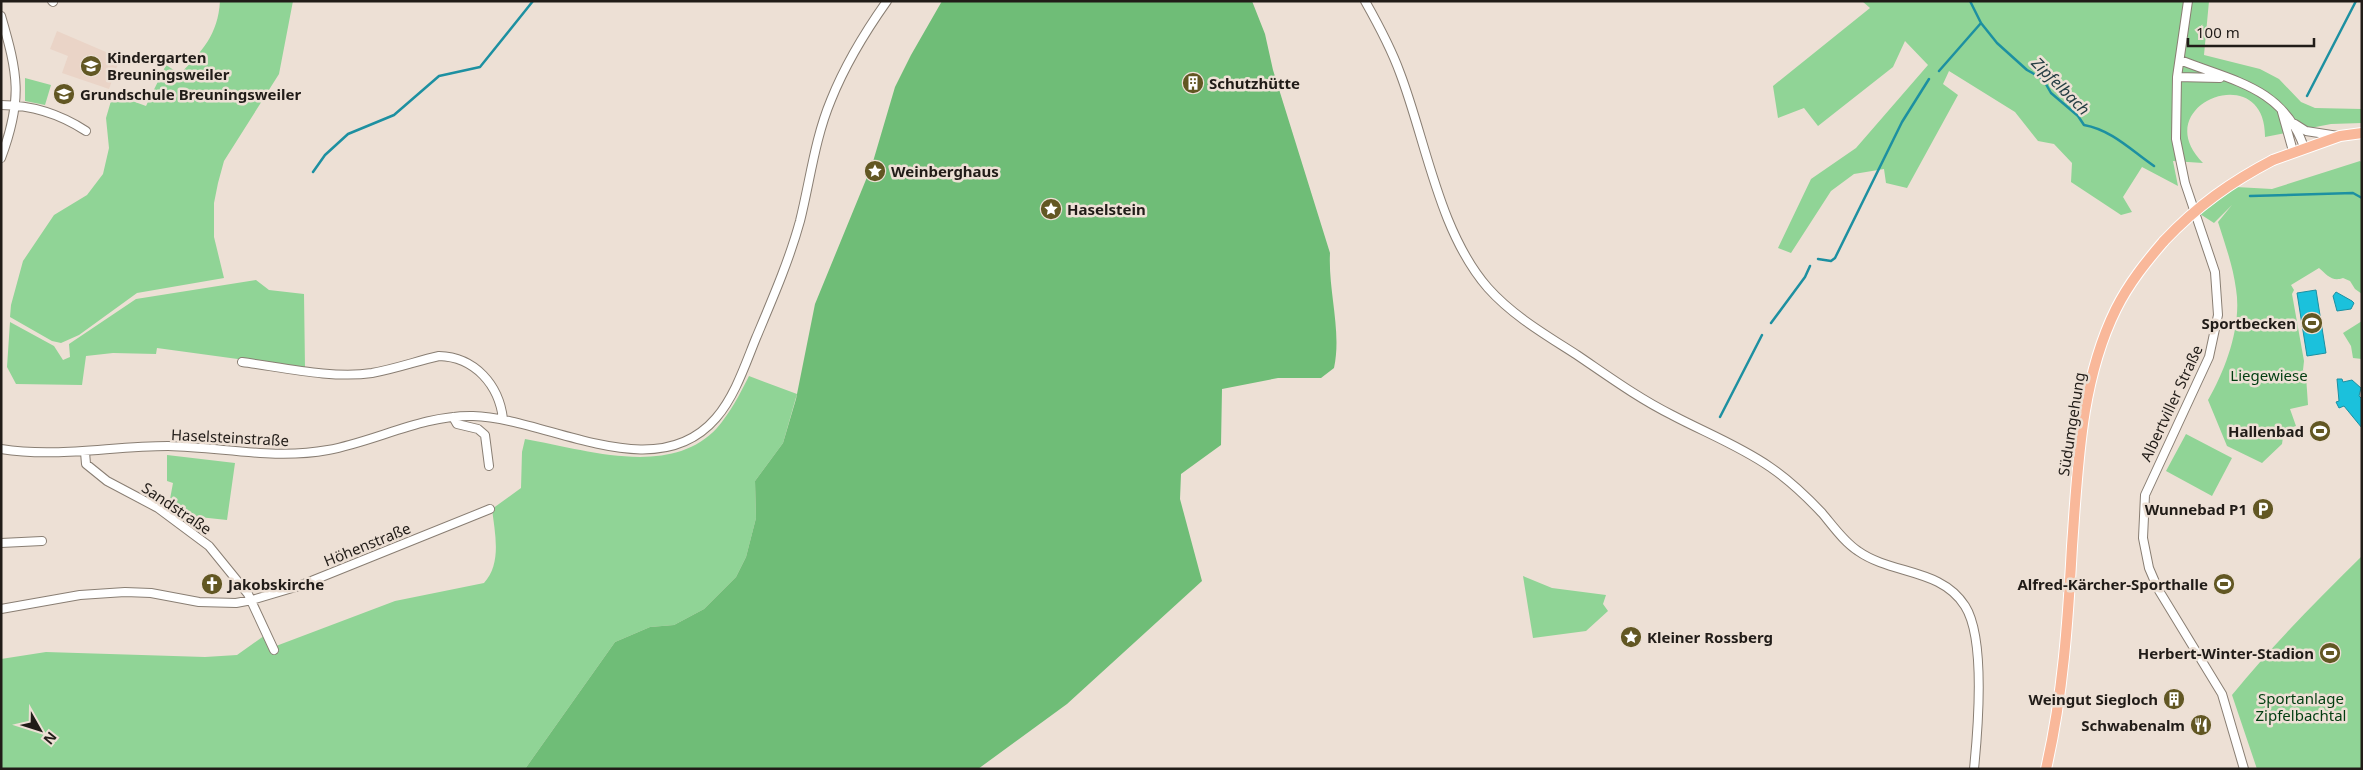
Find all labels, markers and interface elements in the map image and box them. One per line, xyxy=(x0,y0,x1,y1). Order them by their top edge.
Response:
scale bar xyxy=(2188,15,2314,47)
text: 100 m xyxy=(2196,22,2240,42)
place label: Kindergarten Breuningsweiler xyxy=(107,47,230,84)
water label: Zipfelbach xyxy=(2026,51,2095,120)
school or university icon: Kindergarten Breuningsweiler xyxy=(79,54,103,78)
building icon: Schutzhütte xyxy=(1181,71,1205,95)
place label: Schutzhütte xyxy=(1209,73,1300,93)
school or university icon: Grundschule Breuningsweiler xyxy=(52,82,76,106)
place label: Grundschule Breuningsweiler xyxy=(80,84,301,104)
place icon: Weinberghaus xyxy=(863,159,887,183)
place label: Weinberghaus xyxy=(891,161,999,181)
place icon: Haselstein xyxy=(1039,197,1063,221)
place label: Haselstein xyxy=(1067,199,1146,219)
sports icon: Sportbecken xyxy=(2300,311,2324,335)
place label: Sportbecken xyxy=(2201,313,2296,333)
street label: Albertviller Straße xyxy=(2135,341,2207,465)
park label: Liegewiese xyxy=(2230,365,2308,385)
street label: Südumgehung xyxy=(2053,371,2089,477)
sports icon: Hallenbad xyxy=(2308,419,2332,443)
place label: Hallenbad xyxy=(2228,421,2304,441)
street label: Haselsteinstraße xyxy=(171,424,289,450)
street label: Sandstraße xyxy=(138,477,216,539)
parking icon: Wunnebad P1 xyxy=(2251,497,2275,521)
place label: Wunnebad P1 xyxy=(2145,499,2247,519)
street label: Höhenstraße xyxy=(321,517,413,571)
church icon: Jakobskirche xyxy=(200,572,224,596)
sports icon: Alfred-Kärcher-Sporthalle xyxy=(2212,572,2236,596)
place label: Jakobskirche xyxy=(226,574,324,594)
place label: Alfred-Kärcher-Sporthalle xyxy=(2017,574,2208,594)
place icon: Kleiner Rossberg xyxy=(1619,625,1643,649)
place label: Kleiner Rossberg xyxy=(1647,627,1773,647)
sports icon: Herbert-Winter-Stadion xyxy=(2318,641,2342,665)
place label: Herbert-Winter-Stadion xyxy=(2138,643,2314,663)
building icon: Weingut Siegloch xyxy=(2162,687,2186,711)
park label: Sportanlage Zipfelbachtal xyxy=(2256,688,2346,725)
place label: Weingut Siegloch xyxy=(2028,689,2158,709)
north arrow xyxy=(15,705,65,755)
restaurant icon: Schwabenalm xyxy=(2189,713,2213,737)
place label: Schwabenalm xyxy=(2081,715,2185,735)
text: N xyxy=(40,728,61,749)

